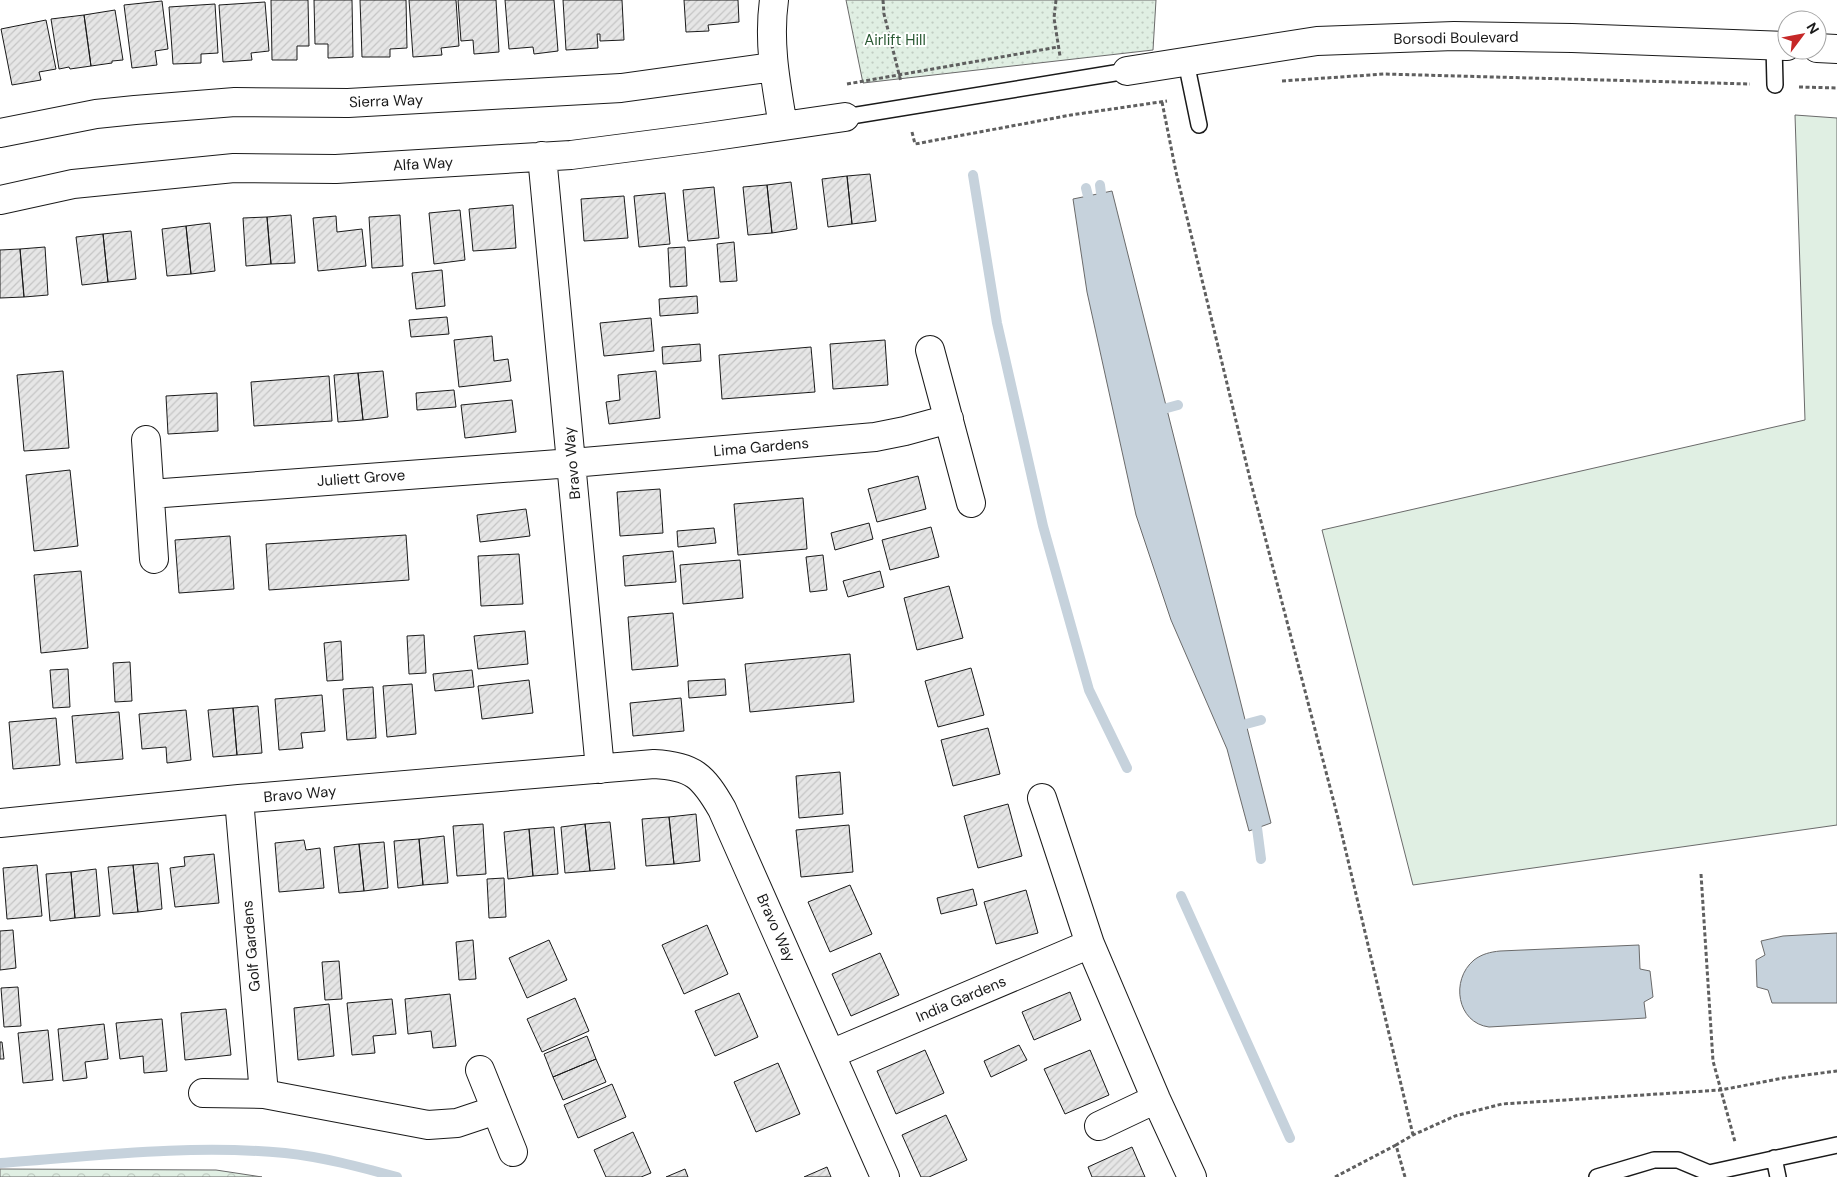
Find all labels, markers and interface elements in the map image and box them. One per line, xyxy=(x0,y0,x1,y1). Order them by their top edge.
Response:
north arrow xyxy=(1777,10,1827,60)
text: N xyxy=(1803,19,1823,37)
street label: Borsodi Boulevard xyxy=(1393,27,1519,49)
park label: Airlift Hill xyxy=(864,30,926,50)
street label: Sierra Way xyxy=(349,90,424,112)
street label: Alfa Way xyxy=(392,152,454,176)
street label: Bravo Way xyxy=(559,425,585,500)
street label: Lima Gardens xyxy=(712,433,810,461)
street label: Juliett Grove xyxy=(316,465,406,491)
street label: Bravo Way xyxy=(263,781,338,807)
street label: Bravo Way xyxy=(752,891,800,966)
street label: Golf Gardens xyxy=(237,900,265,992)
street label: India Gardens xyxy=(913,971,1009,1027)

